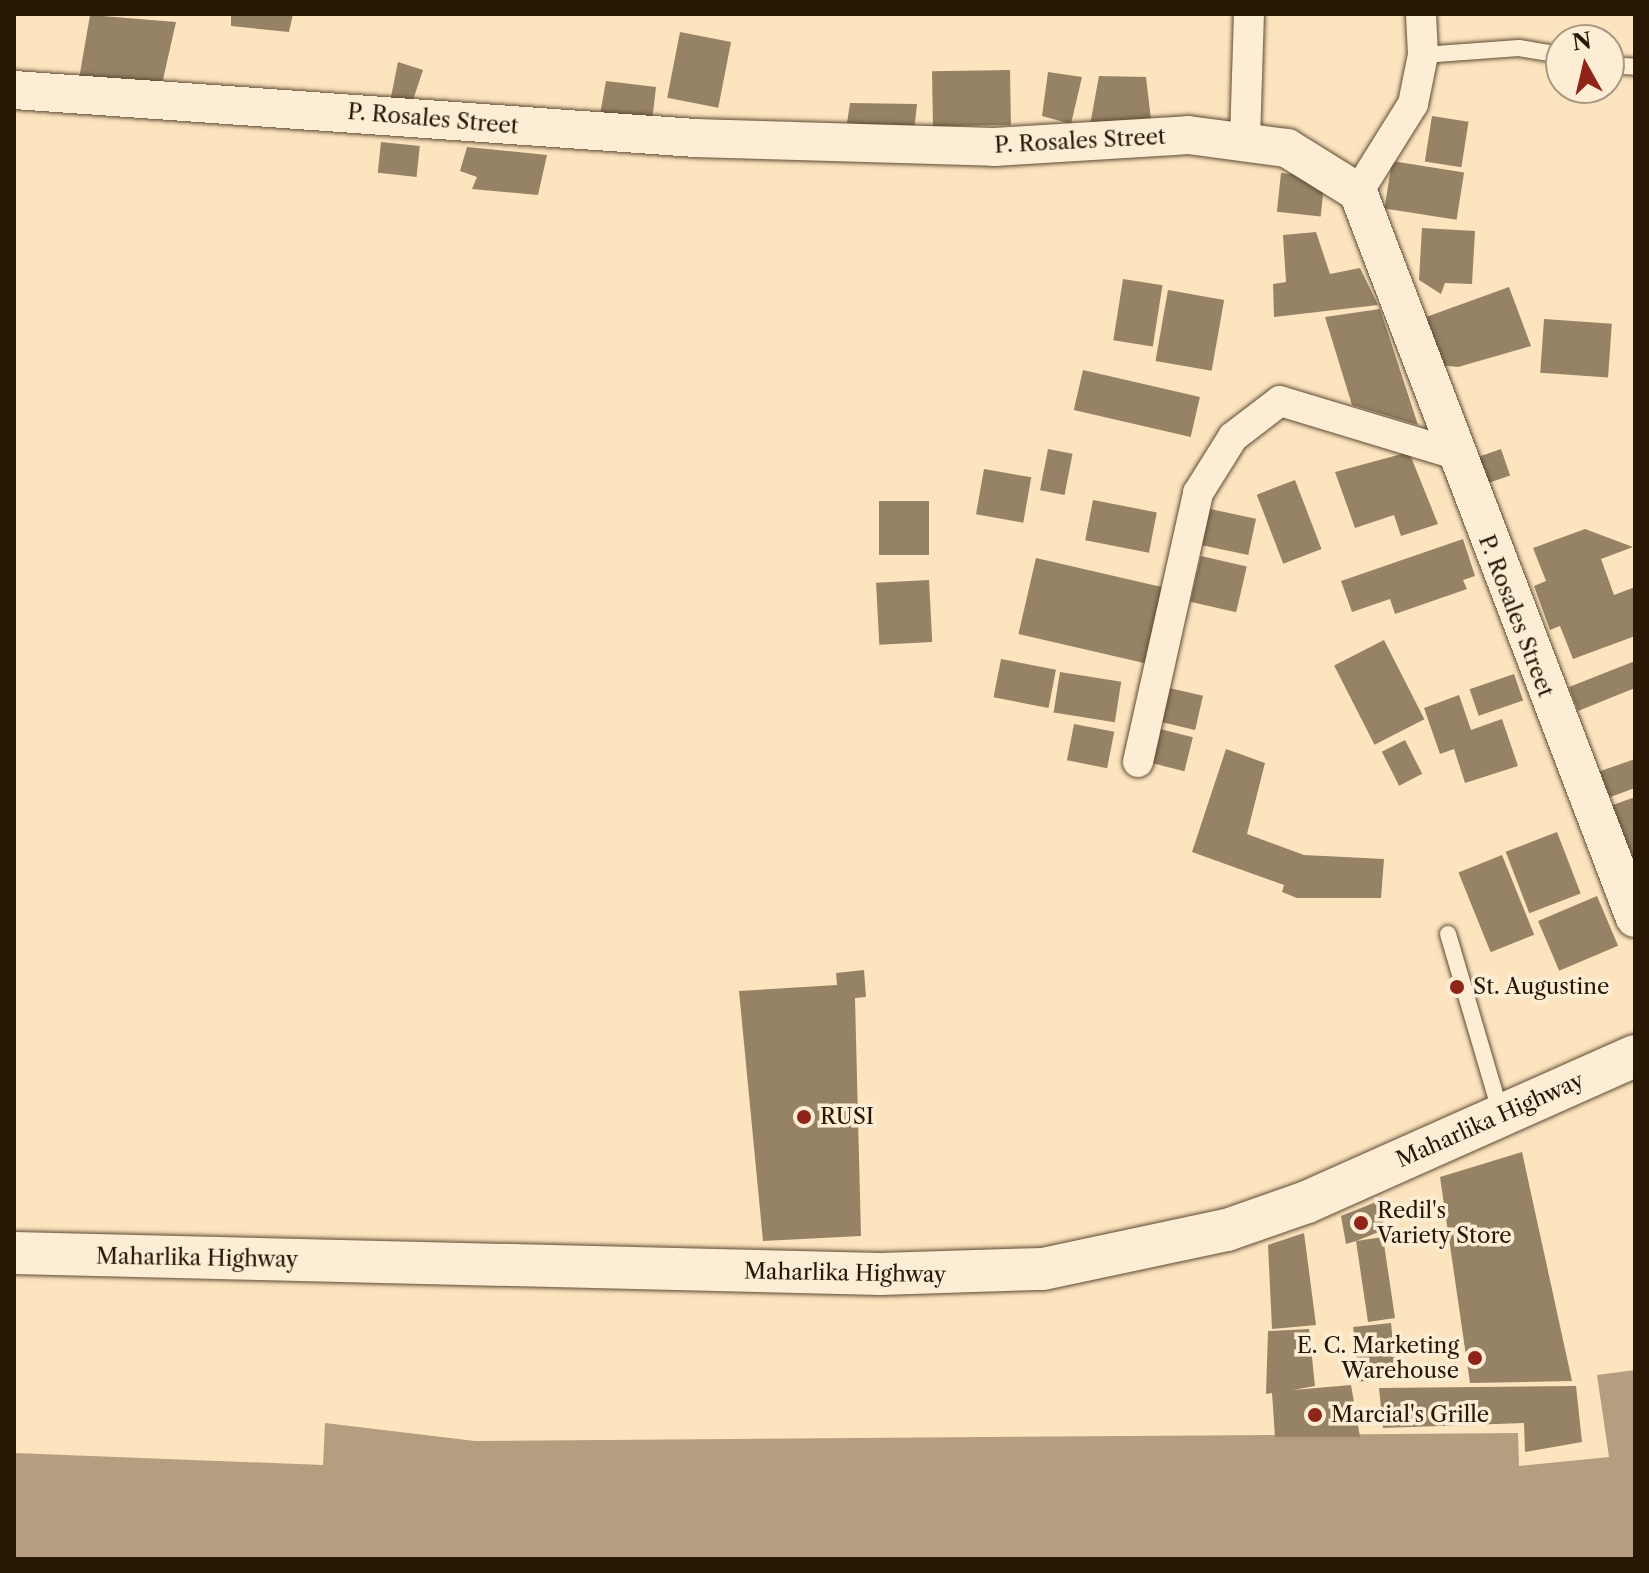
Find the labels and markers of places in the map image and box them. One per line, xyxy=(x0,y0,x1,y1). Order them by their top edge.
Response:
place label: St. Augustine xyxy=(1473,974,1610,1000)
marker: St. Augustine xyxy=(1448,978,1466,996)
place label: RUSI xyxy=(820,1104,874,1130)
marker: RUSI xyxy=(795,1108,813,1126)
place label: Redil's Variety Store xyxy=(1377,1197,1512,1248)
marker: Redil's Variety Store xyxy=(1352,1214,1370,1232)
place label: E. C. Marketing Warehouse xyxy=(1297,1332,1459,1384)
marker: E. C. Marketing Warehouse xyxy=(1466,1349,1484,1367)
place label: Marcial's Grille xyxy=(1331,1402,1489,1428)
marker: Marcial's Grille xyxy=(1306,1406,1324,1424)

